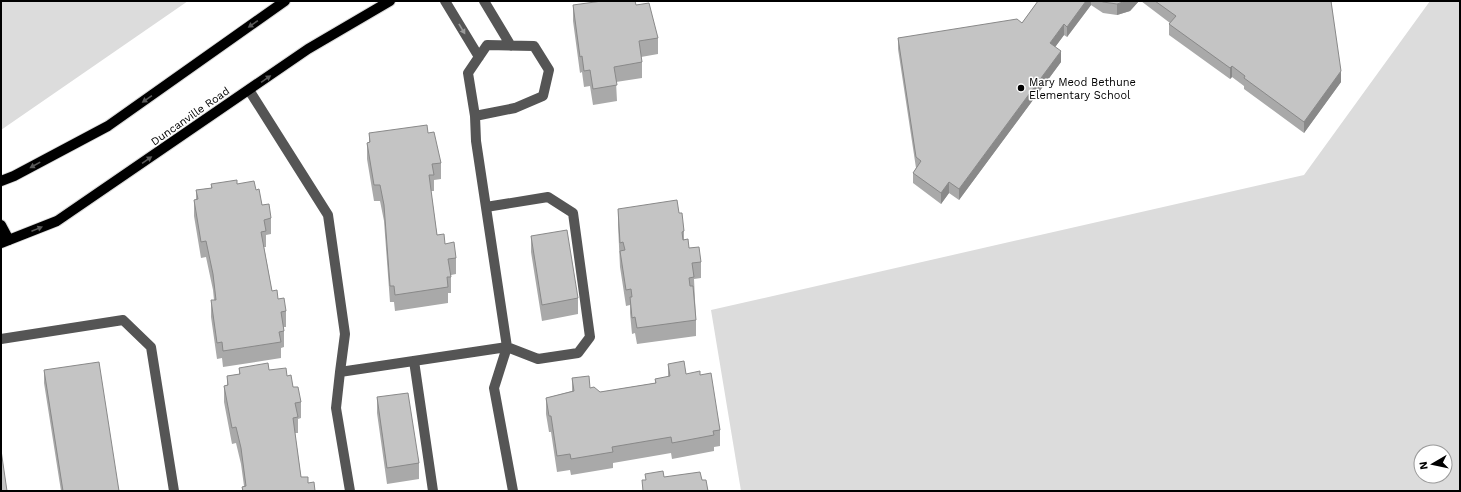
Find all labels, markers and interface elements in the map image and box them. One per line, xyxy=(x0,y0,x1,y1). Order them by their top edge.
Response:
one-way arrow xyxy=(247,20,258,28)
one-way arrow xyxy=(458,23,465,35)
one-way arrow xyxy=(261,75,271,83)
place label: Mary Meod Bethune Elementary School xyxy=(1029,76,1136,102)
marker: Mary Meod Bethune Elementary School xyxy=(1016,83,1026,93)
street label: Duncanville Road xyxy=(149,84,232,148)
one-way arrow xyxy=(141,95,152,103)
one-way arrow xyxy=(142,156,152,164)
one-way arrow xyxy=(29,161,41,168)
one-way arrow xyxy=(32,225,44,231)
north arrow xyxy=(1413,444,1453,484)
text: N xyxy=(1417,460,1431,471)

